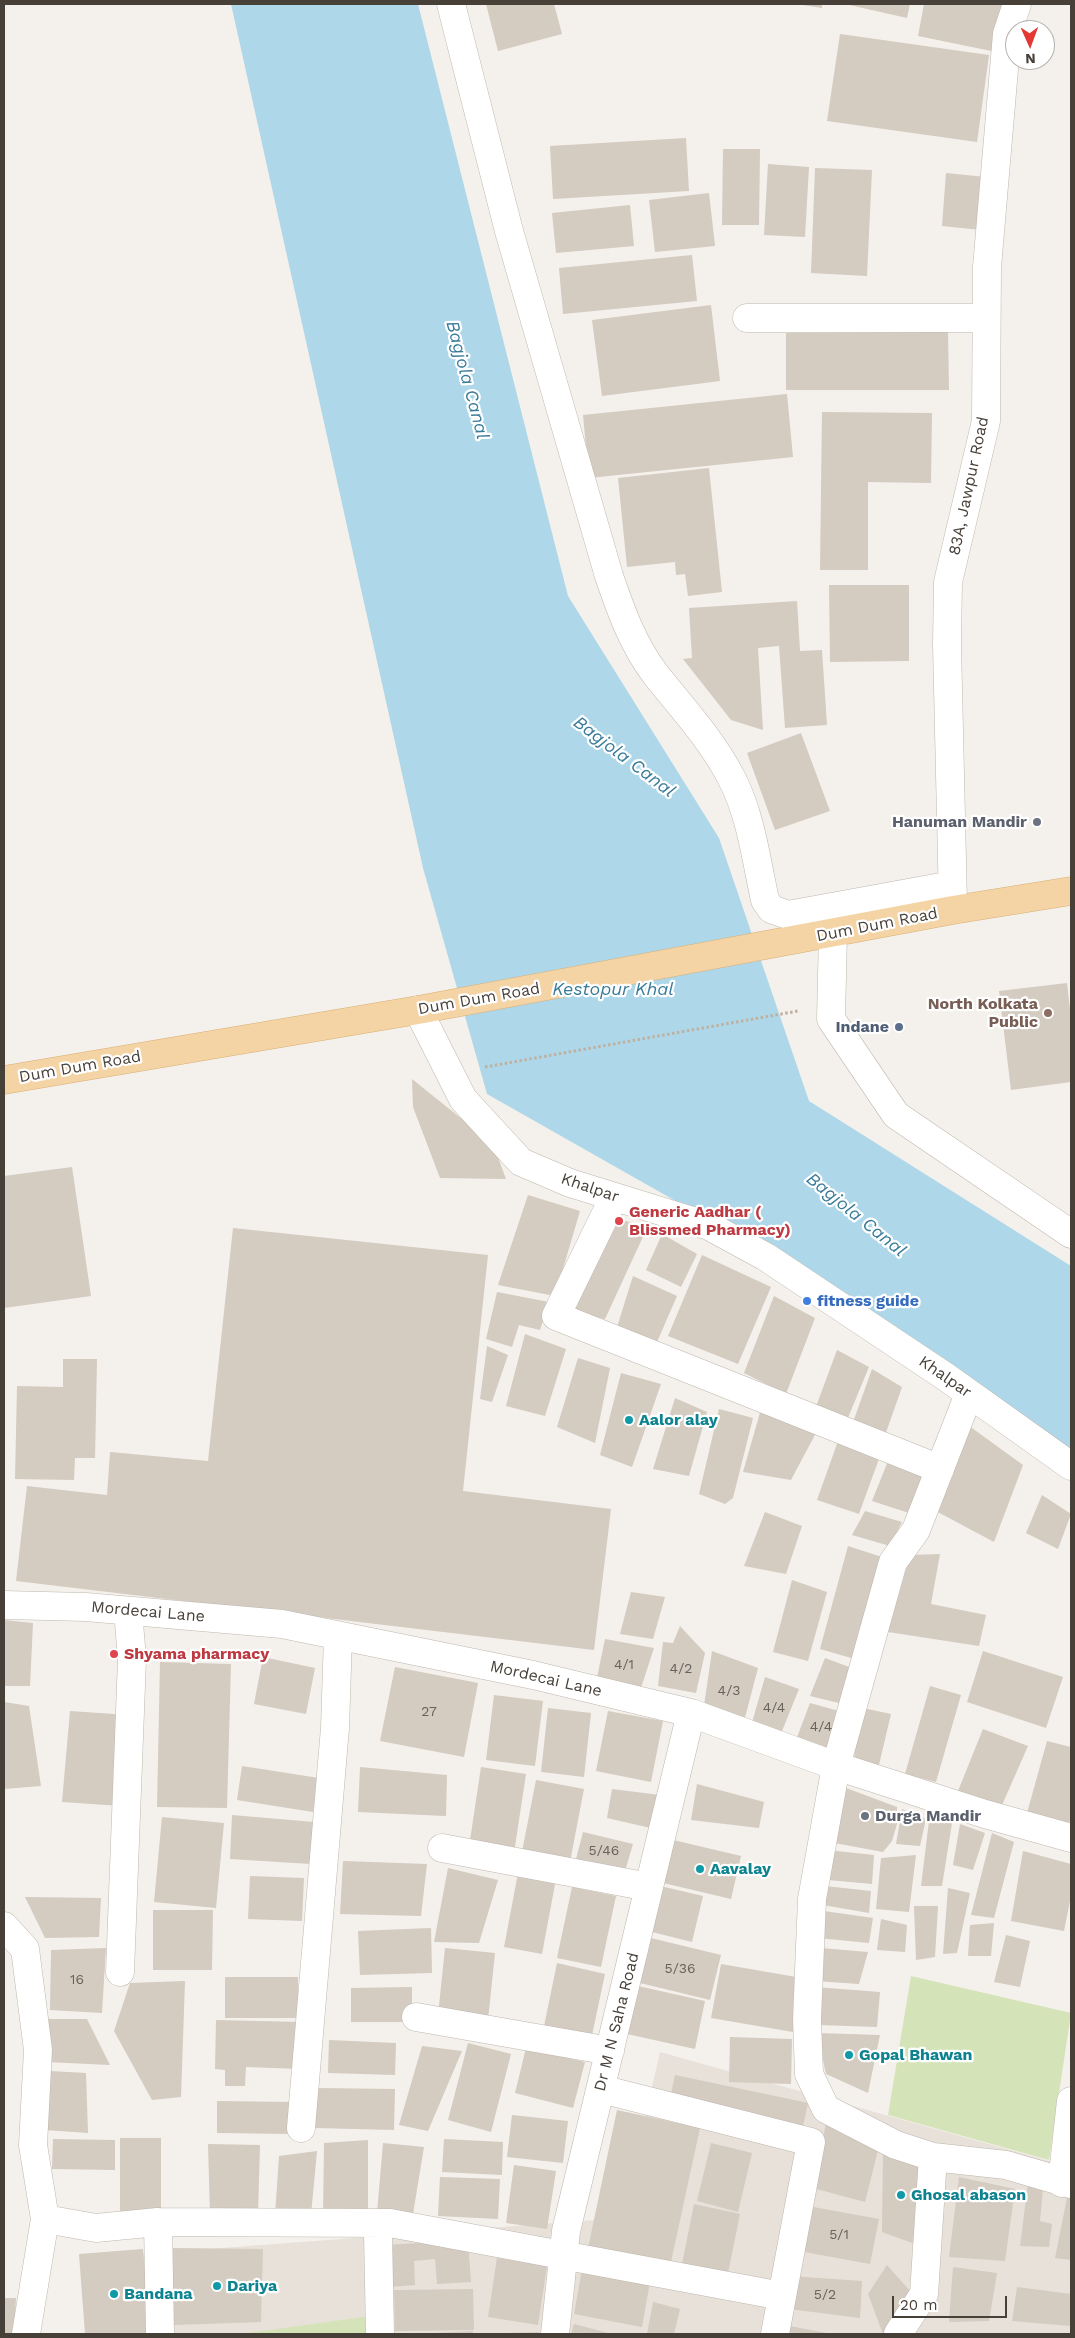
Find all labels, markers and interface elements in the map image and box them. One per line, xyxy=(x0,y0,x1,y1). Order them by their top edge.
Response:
north arrow xyxy=(1005,20,1055,70)
text: N xyxy=(1025,51,1036,67)
water label: Bagjola Canal xyxy=(441,318,493,442)
street label: 83A, Jawpur Road xyxy=(945,415,993,557)
water label: Bagjola Canal xyxy=(569,712,679,802)
place label: Hanuman Mandir xyxy=(892,812,1027,832)
marker: Hanuman Mandir xyxy=(1031,816,1043,828)
street label: Dum Dum Road xyxy=(815,904,939,946)
street label: Dum Dum Road xyxy=(417,979,541,1019)
water label: Kestopur Khal xyxy=(552,979,674,1001)
place label: North Kolkata Public xyxy=(928,994,1038,1032)
marker: North Kolkata Public xyxy=(1042,1007,1054,1019)
place label: Indane xyxy=(836,1017,889,1037)
marker: Indane xyxy=(893,1021,905,1033)
street label: Dum Dum Road xyxy=(18,1047,142,1087)
water label: Bagjola Canal xyxy=(802,1168,910,1262)
street label: Khalpar xyxy=(559,1169,621,1207)
place label: Generic Aadhar ( Blissmed Pharmacy) xyxy=(629,1202,791,1240)
marker: Generic Aadhar ( Blissmed Pharmacy) xyxy=(613,1215,625,1227)
place label: fitness guide xyxy=(817,1291,919,1311)
marker: fitness guide xyxy=(801,1295,813,1307)
street label: Khalpar xyxy=(915,1352,975,1402)
place label: Aalor alay xyxy=(639,1410,718,1430)
marker: Aalor alay xyxy=(623,1414,635,1426)
street label: Mordecai Lane xyxy=(90,1597,206,1627)
place label: Shyama pharmacy xyxy=(124,1644,269,1664)
marker: Shyama pharmacy xyxy=(108,1648,120,1660)
street label: Mordecai Lane xyxy=(488,1657,604,1701)
house number: 4/1 xyxy=(614,1657,634,1673)
house number: 4/2 xyxy=(670,1661,692,1677)
house number: 4/3 xyxy=(718,1683,740,1699)
house number: 4/4 xyxy=(763,1700,785,1716)
house number: 27 xyxy=(421,1704,437,1720)
house number: 4/4 xyxy=(810,1719,832,1735)
place label: Durga Mandir xyxy=(875,1806,981,1826)
marker: Durga Mandir xyxy=(859,1810,871,1822)
house number: 5/46 xyxy=(589,1843,619,1859)
place label: Aavalay xyxy=(710,1859,771,1879)
marker: Aavalay xyxy=(694,1863,706,1875)
street label: Dr M N Saha Road xyxy=(590,1951,644,2093)
house number: 5/36 xyxy=(665,1961,695,1977)
house number: 16 xyxy=(70,1972,84,1988)
place label: Gopal Bhawan xyxy=(859,2045,973,2065)
marker: Gopal Bhawan xyxy=(843,2049,855,2061)
place label: Ghosal abason xyxy=(911,2185,1026,2205)
marker: Ghosal abason xyxy=(895,2189,907,2201)
house number: 5/1 xyxy=(829,2227,849,2243)
place label: Dariya xyxy=(227,2276,277,2296)
marker: Dariya xyxy=(211,2280,223,2292)
place label: Bandana xyxy=(124,2284,193,2304)
scale bar xyxy=(895,2286,1010,2318)
house number: 5/2 xyxy=(814,2287,836,2303)
marker: Bandana xyxy=(108,2288,120,2300)
text: 20 m xyxy=(900,2296,938,2314)

